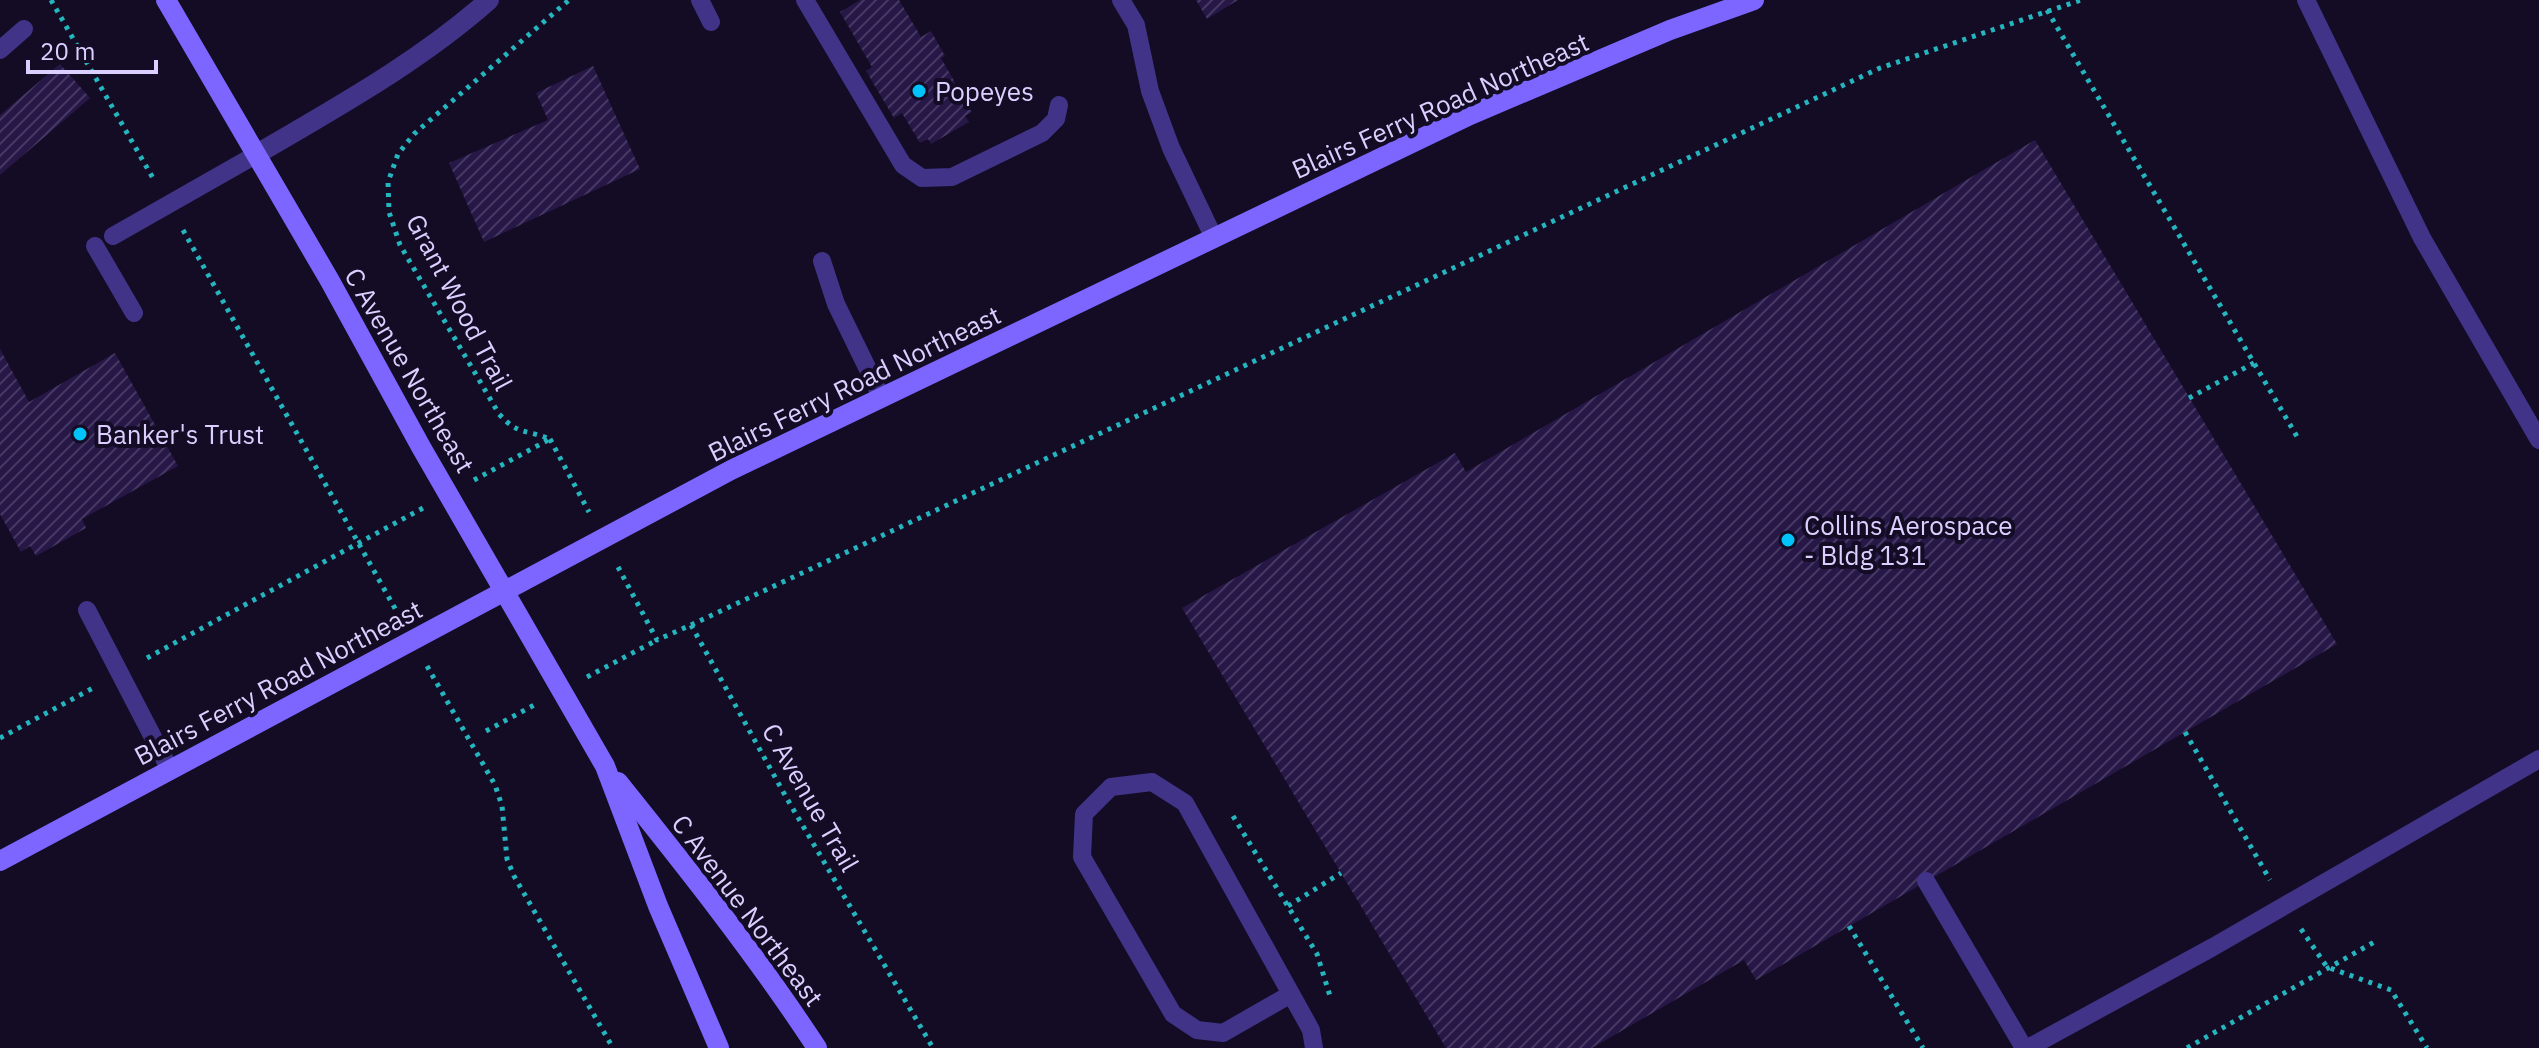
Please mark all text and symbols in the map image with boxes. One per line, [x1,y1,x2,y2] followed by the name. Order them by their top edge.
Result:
[28,24,156,74] scale bar
[1286,24,1594,186] street label: Blairs Ferry Road Northeast
[40,35,95,67] text: 20 m
[935,74,1034,108] place label: Popeyes
[910,82,928,100] marker: Popeyes
[399,208,521,396] street label: Grant Wood Trail
[337,261,483,479] street label: C Avenue Northeast
[702,297,1006,469] street label: Blairs Ferry Road Northeast
[96,417,264,451] place label: Banker's Trust
[71,425,89,443] marker: Banker's Trust
[1804,508,2013,572] place label: Collins Aerospace - Bldg 131
[1779,531,1797,549] marker: Collins Aerospace - Bldg 131
[128,592,428,772] street label: Blairs Ferry Road Northeast
[755,717,867,877] street label: C Avenue Trail
[665,807,831,1013] street label: C Avenue Northeast

